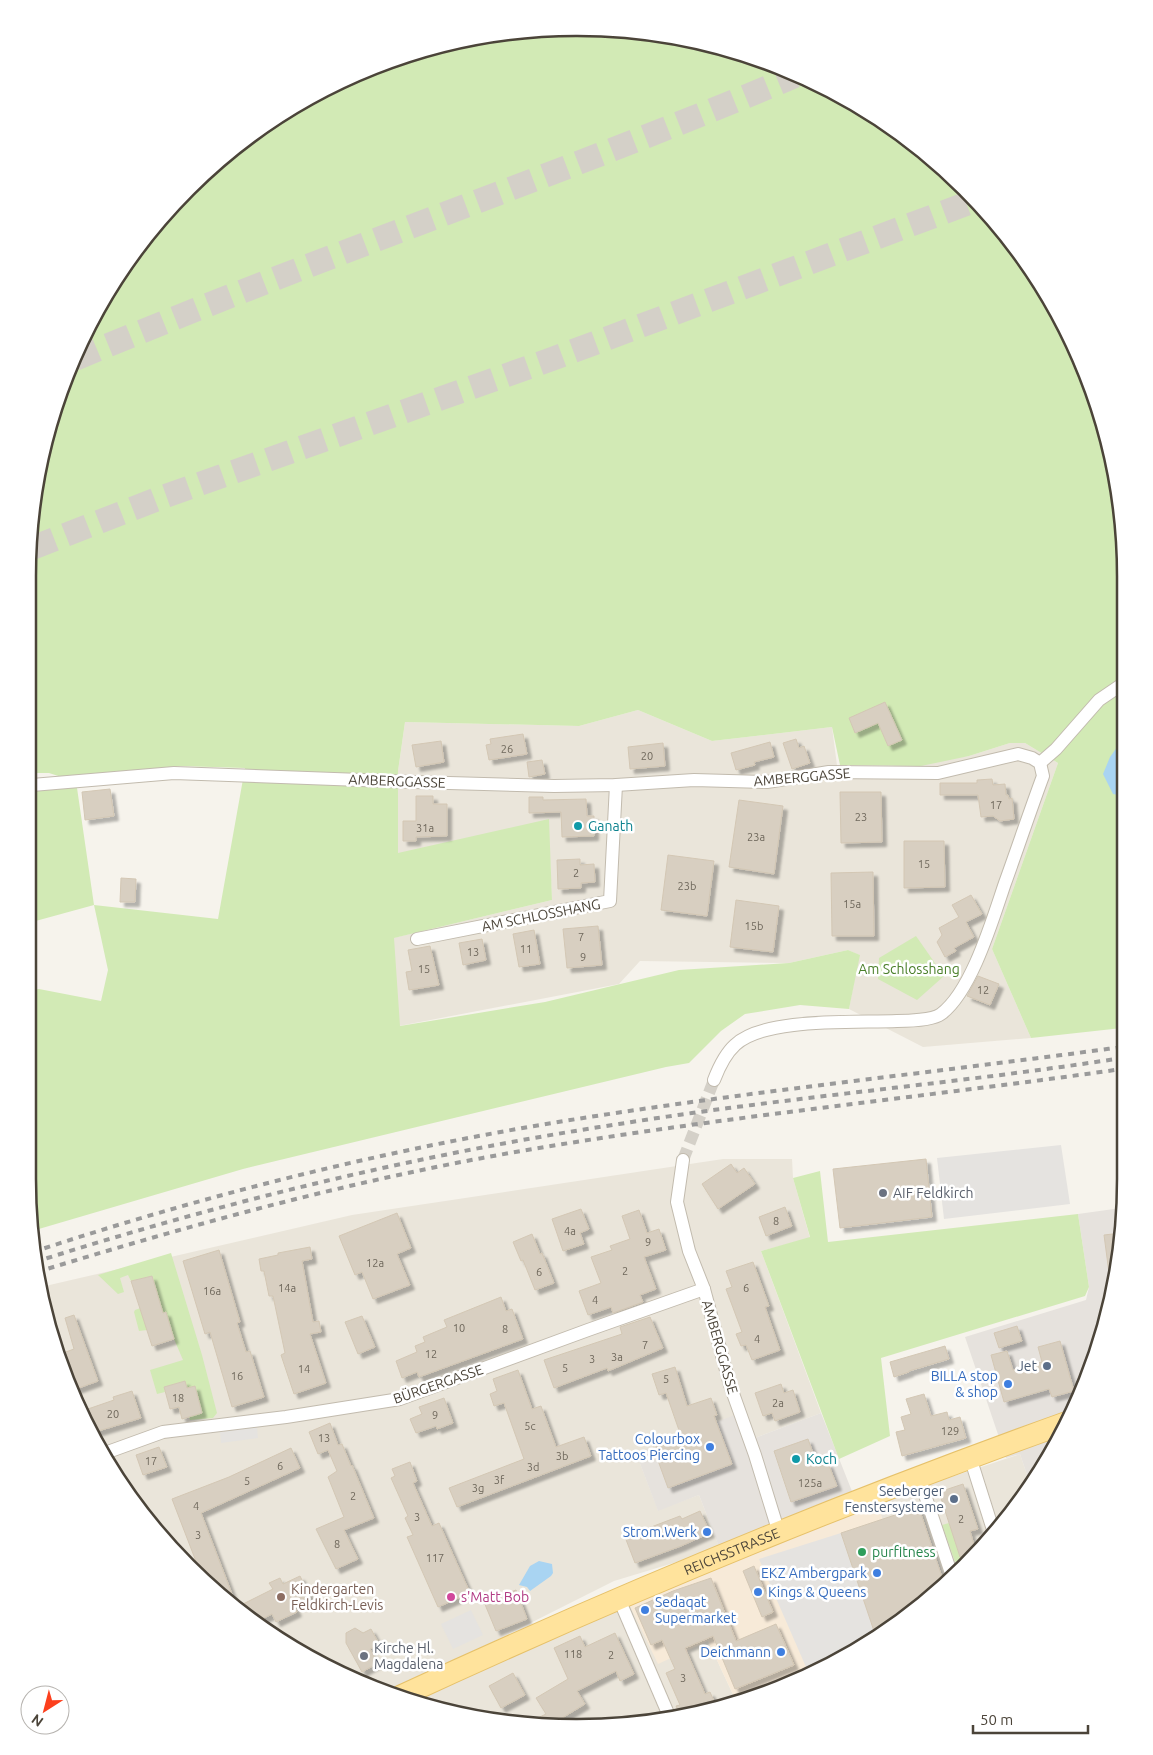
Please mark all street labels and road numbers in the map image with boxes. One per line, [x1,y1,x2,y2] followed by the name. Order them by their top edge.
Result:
[753,765,851,789] street label: AMBERGGASSE
[348,771,446,791] street label: AMBERGGASSE
[480,896,602,934] street label: AM SCHLOSSHANG
[699,1298,741,1396] street label: AMBERGGASSE
[391,1360,485,1407] street label: BÜRGERGASSE
[682,1525,782,1578] street label: REICHSSTRASSE

